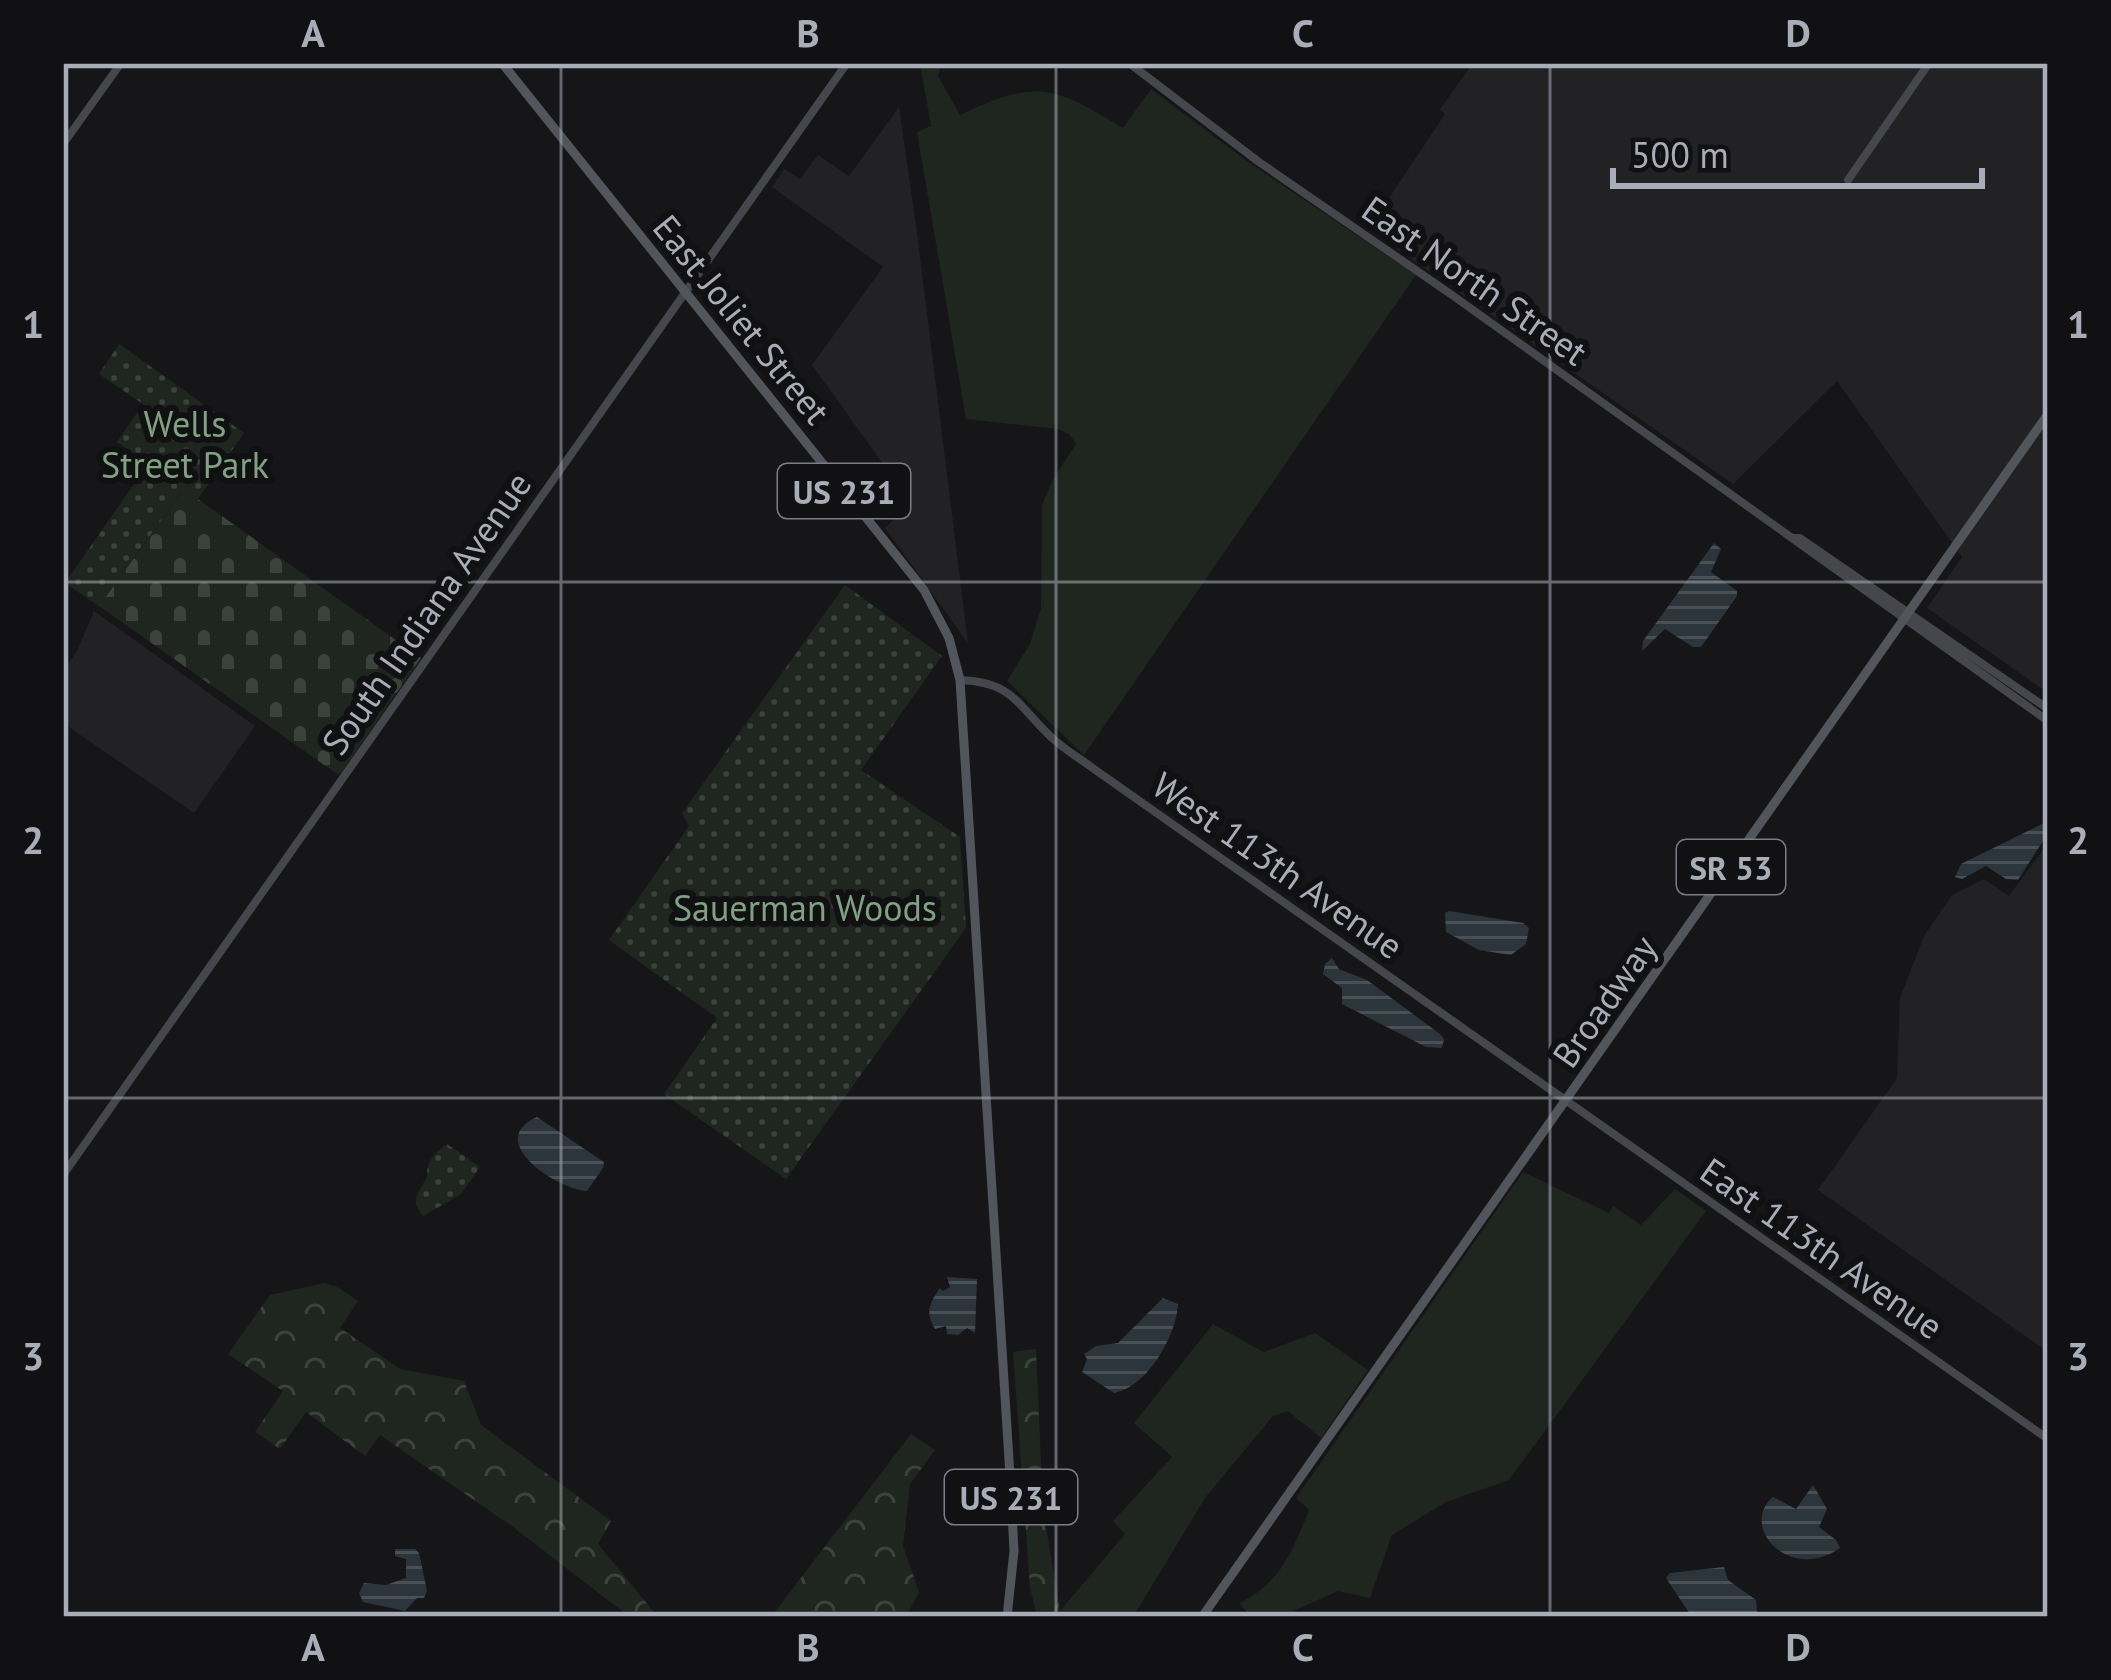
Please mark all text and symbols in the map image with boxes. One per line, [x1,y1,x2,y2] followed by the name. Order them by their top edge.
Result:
[301,7,325,58] text: A
[796,7,820,58] text: B
[1292,7,1314,58] text: C
[1785,7,1811,58] text: D
[1613,114,1982,188] scale bar
[1631,131,1729,178] text: 500 m
[1353,185,1597,375] street label: East North Street
[643,205,841,433] street label: East Joliet Street
[22,298,44,349] text: 1
[2067,298,2089,349] text: 1
[101,400,269,488] park label: Wells Street Park
[311,462,541,764] street label: South Indiana Avenue
[778,464,910,518] road number: US 231
[1144,761,1412,969] street label: West 113th Avenue
[22,814,44,865] text: 2
[2067,814,2089,865] text: 2
[1677,840,1785,894] road number: SR 53
[673,884,937,931] park label: Sauerman Woods
[1541,926,1667,1076] street label: Broadway
[1691,1147,1953,1349] street label: East 113th Avenue
[22,1330,44,1381] text: 3
[2067,1330,2089,1381] text: 3
[945,1470,1077,1524] road number: US 231
[301,1621,325,1672] text: A
[796,1621,820,1672] text: B
[1292,1621,1314,1672] text: C
[1785,1621,1811,1672] text: D

